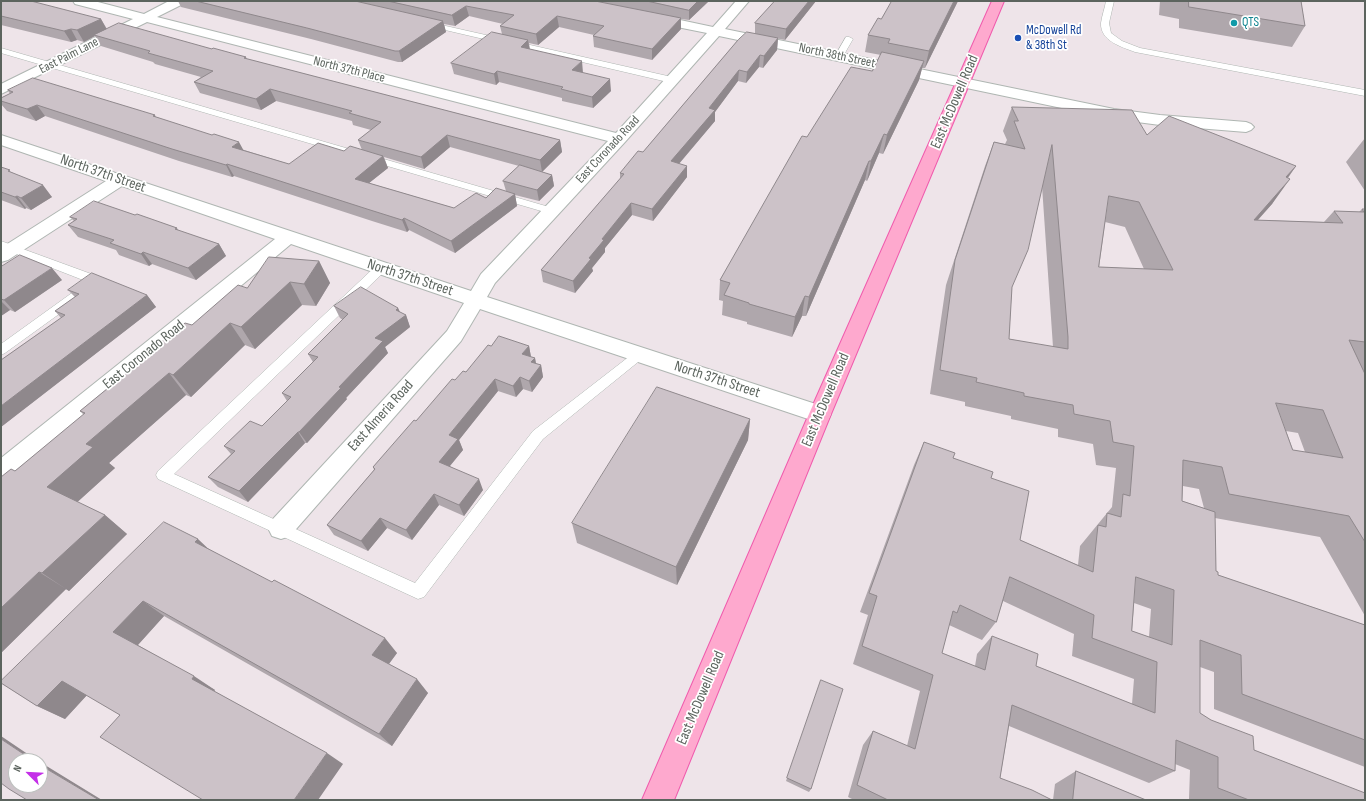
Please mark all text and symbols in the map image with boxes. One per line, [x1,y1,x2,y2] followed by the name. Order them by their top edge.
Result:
[1242,15,1259,31] place label: QTS
[1229,18,1239,28] marker: QTS
[1026,23,1081,54] place label: McDowell Rd & 38th St
[1013,33,1023,43] marker: McDowell Rd & 38th St
[37,34,101,78] street label: East Palm Lane
[797,40,877,72] street label: North 38th Street
[927,53,983,151] street label: East McDowell Road
[312,54,386,86] street label: North 37th Place
[573,113,643,187] street label: East Coronado Road
[58,151,148,197] street label: North 37th Street
[365,256,455,300] street label: North 37th Street
[100,317,188,393] street label: East Coronado Road
[798,351,854,449] street label: East McDowell Road
[672,358,762,402] street label: North 37th Street
[344,377,418,455] street label: East Almeria Road
[673,649,729,747] street label: East McDowell Road
[8,753,48,793] north arrow
[10,763,25,774] text: N

